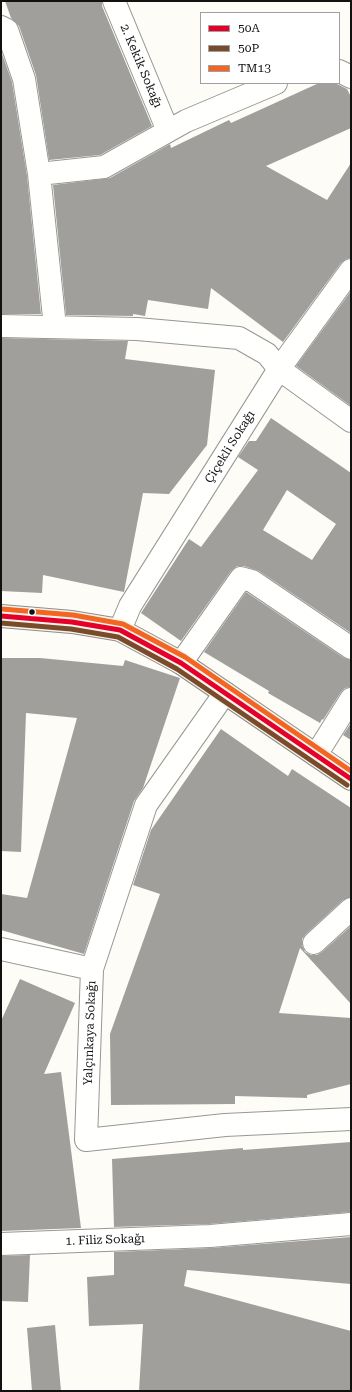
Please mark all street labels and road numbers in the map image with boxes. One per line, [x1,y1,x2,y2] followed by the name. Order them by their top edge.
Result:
[117,22,165,110] street label: 2. Kekik Sokağı
[202,408,258,486] street label: Çiçekli Sokağı
[81,980,99,1086] street label: Yalçınkaya Sokağı
[65,1231,145,1249] street label: 1. Filiz Sokağı

